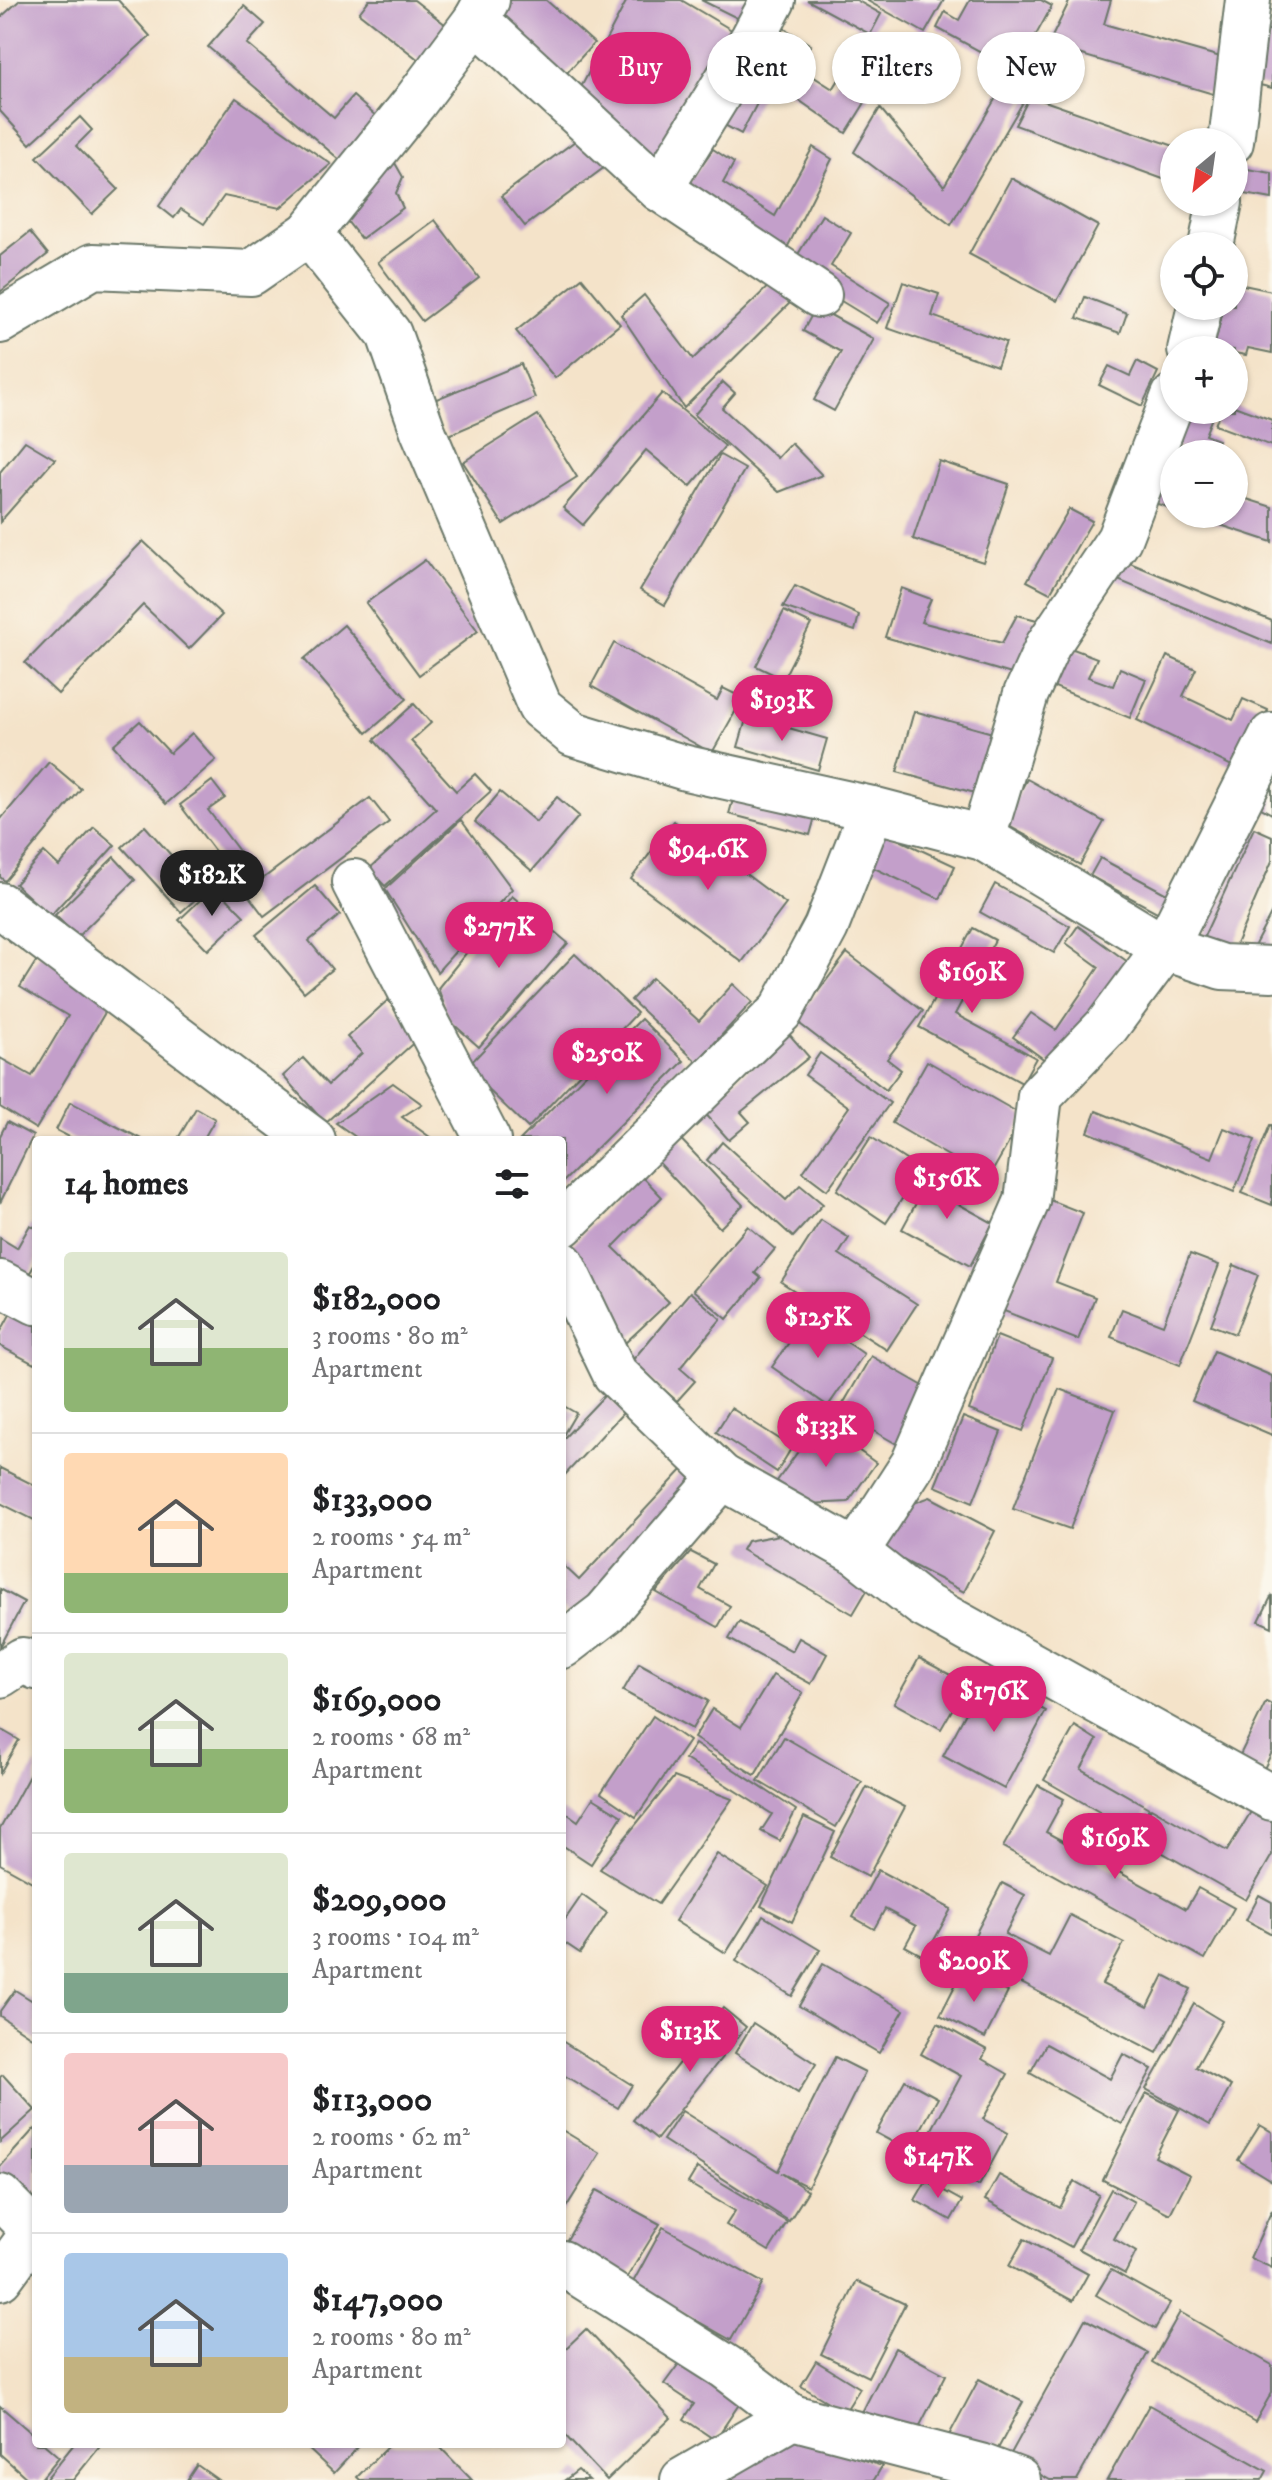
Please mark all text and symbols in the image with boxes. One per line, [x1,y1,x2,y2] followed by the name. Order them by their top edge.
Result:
[590,32,691,104] chip: Buy
[707,32,816,104] chip: Rent
[832,32,961,104] chip: Filters
[977,32,1085,104] chip: New
[1160,128,1248,216] north arrow
[1160,128,1248,528] map controls
[1160,232,1248,320] button: locate
[1160,336,1248,424] button: +
[1160,440,1248,528] button: −
[726,675,838,743] pin: $193K
[750,684,814,717] text: $193K
[643,824,773,892] pin: $94.6K
[668,833,748,866] text: $94.6K
[156,850,268,918] pin: $182K
[178,859,246,892] text: $182K
[443,902,555,970] pin: $277K
[463,911,535,944] text: $277K
[916,947,1028,1015] pin: $169K
[938,956,1006,989] text: $169K
[551,1028,663,1096] pin: $250K
[571,1037,643,1070] text: $250K
[891,1153,1003,1221] pin: $156K
[490,1162,534,1206] icon: filters
[913,1162,981,1195] text: $156K
[64,1163,188,1205] text: 14 homes
[312,1278,441,1320] text: $182,000
[128,1284,224,1380] icon: home
[762,1292,874,1360] pin: $125K
[784,1301,852,1334] text: $125K
[312,1320,468,1353] text: 3 rooms · 80 m²
[312,1353,423,1386] text: Apartment
[770,1401,882,1469] pin: $133K
[795,1410,857,1443] text: $133K
[312,1479,432,1521] text: $133,000
[128,1485,224,1581] icon: home
[312,1521,470,1554] text: 2 rooms · 54 m²
[312,1554,423,1587] text: Apartment
[938,1666,1050,1734] pin: $176K
[959,1675,1029,1708] text: $176K
[312,1679,442,1721] text: $169,000
[128,1685,224,1781] icon: home
[312,1721,470,1754] text: 2 rooms · 68 m²
[312,1754,423,1787] text: Apartment
[1059,1813,1171,1881] pin: $169K
[1081,1822,1149,1855] text: $169K
[312,1879,447,1921] text: $209,000
[128,1885,224,1981] icon: home
[312,1921,479,1954] text: 3 rooms · 104 m²
[918,1936,1030,2004] pin: $209K
[938,1945,1010,1978] text: $209K
[312,1954,423,1987] text: Apartment
[634,2006,746,2074] pin: $113K
[659,2015,721,2048] text: $113K
[312,2079,432,2121] text: $113,000
[128,2085,224,2181] icon: home
[312,2121,470,2154] text: 2 rooms · 62 m²
[882,2132,994,2200] pin: $147K
[903,2141,973,2174] text: $147K
[312,2154,423,2187] text: Apartment
[312,2279,443,2321] text: $147,000
[128,2285,224,2381] icon: home
[312,2321,471,2354] text: 2 rooms · 80 m²
[312,2354,423,2387] text: Apartment

